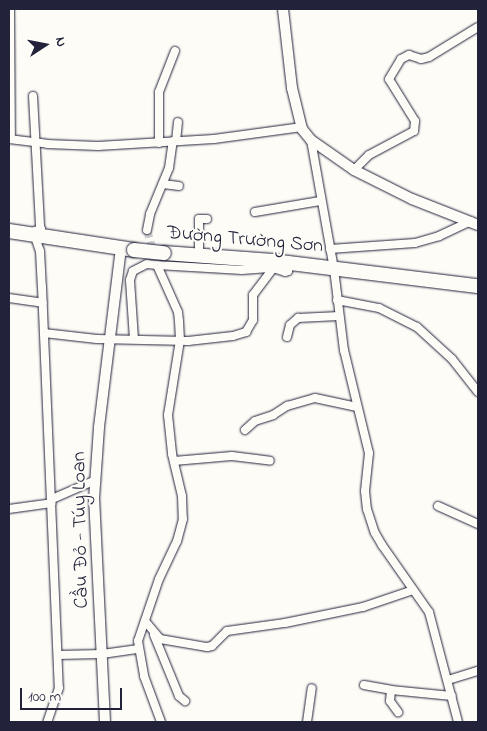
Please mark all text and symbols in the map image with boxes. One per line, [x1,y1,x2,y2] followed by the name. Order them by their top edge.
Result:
[20,20,70,70] north arrow
[49,35,71,49] text: N
[166,221,324,259] street label: Đường Trường Sơn
[68,451,94,609] street label: Cầu Đỏ - Túy Loan
[22,678,125,710] scale bar
[28,686,61,708] text: 100 m

